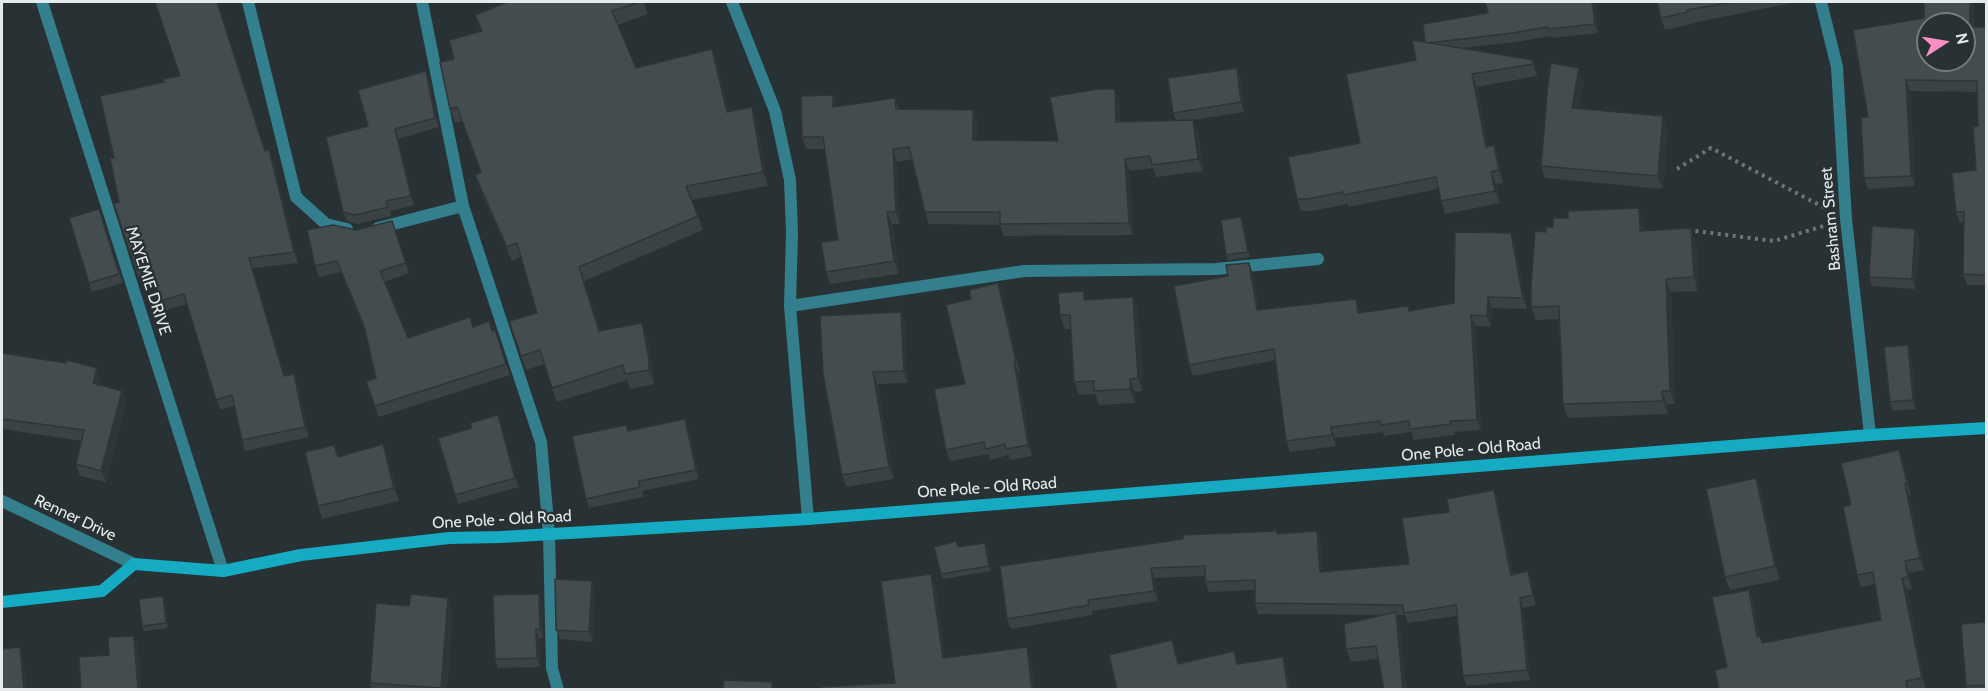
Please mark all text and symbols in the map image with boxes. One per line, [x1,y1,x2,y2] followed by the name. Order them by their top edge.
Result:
[1916,12,1976,72] north arrow
[1952,31,1973,46] text: N
[1817,166,1845,272] street label: Bashram Street
[121,224,175,338] street label: MAYEMIE DRIVE
[1401,434,1541,466] street label: One Pole - Old Road
[917,474,1057,502] street label: One Pole - Old Road
[31,491,119,545] street label: Renner Drive
[432,507,572,533] street label: One Pole - Old Road

